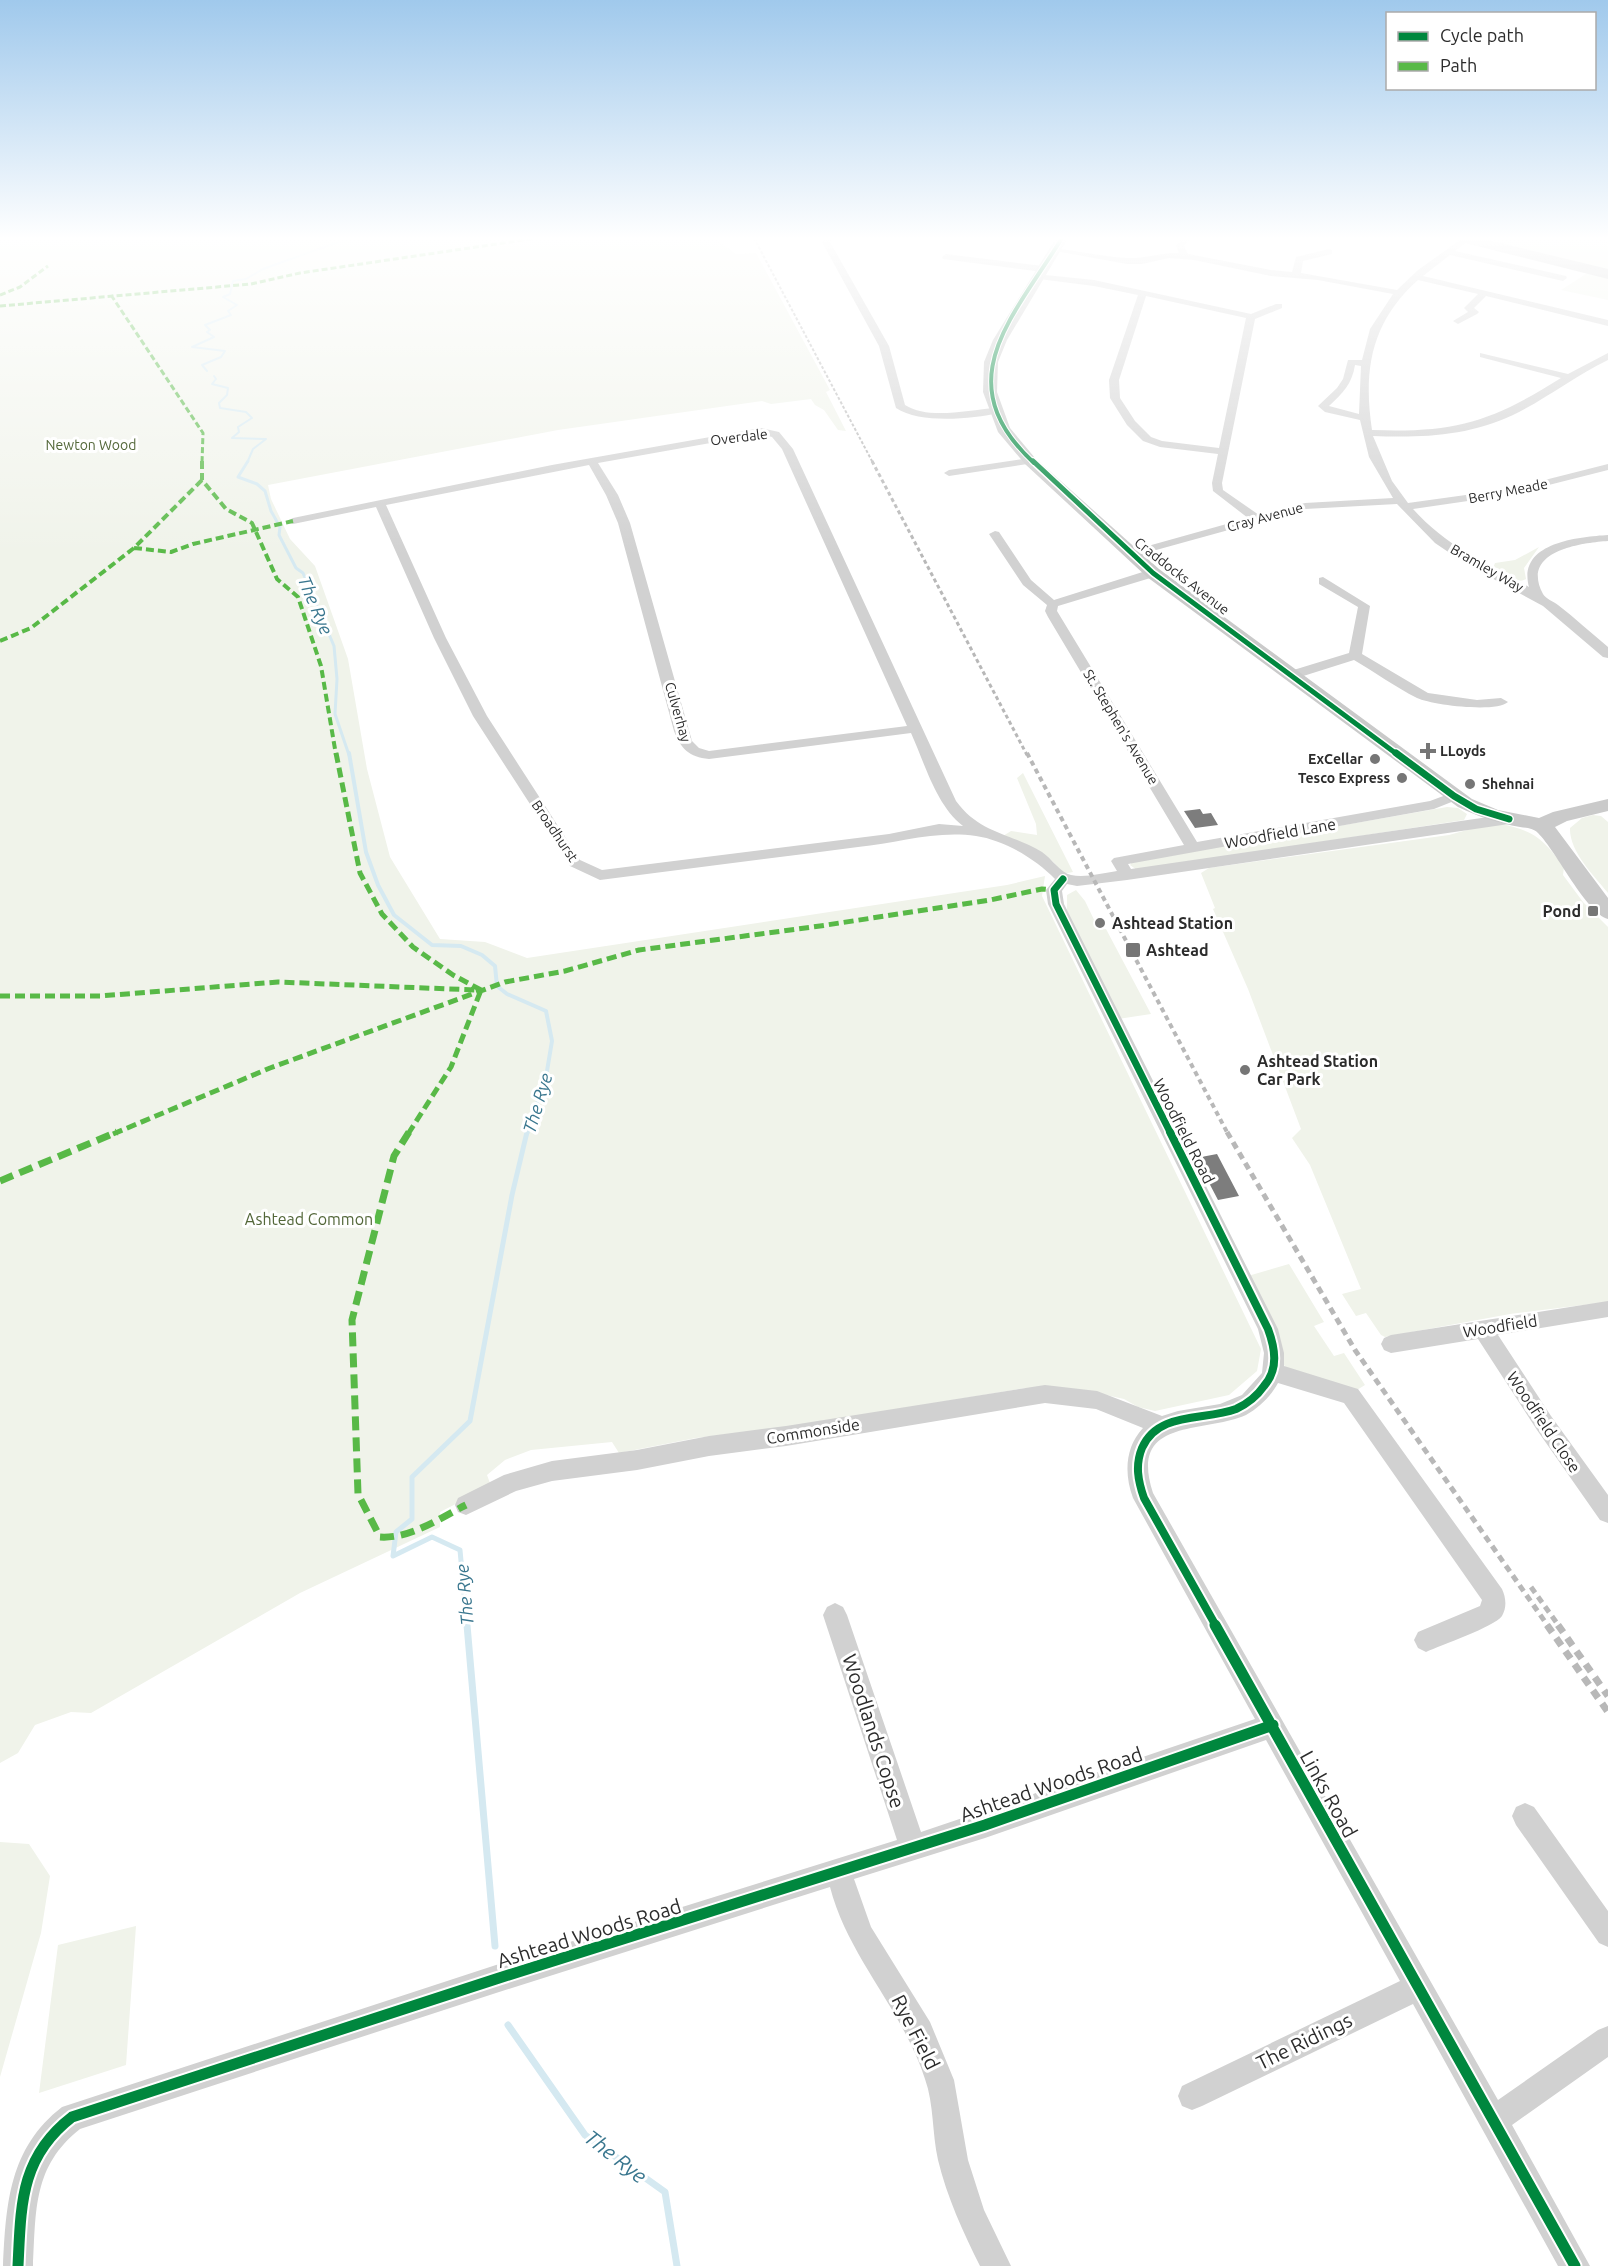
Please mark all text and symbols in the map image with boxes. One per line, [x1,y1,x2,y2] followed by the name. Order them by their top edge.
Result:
[1386,12,1596,90] legend
[1440,25,1524,45] text: Cycle path
[1440,55,1477,75] text: Path
[709,426,769,448] street label: Overdale
[46,437,136,453] park label: Newton Wood
[1467,475,1549,507] street label: Berry Meade
[1225,499,1305,535] street label: Cray Avenue
[1131,534,1233,618] street label: Craddocks Avenue
[1448,541,1526,595] street label: Bramley Way
[295,573,337,637] water label: The Rye
[1080,666,1162,788] street label: St. Stephen's Avenue
[662,680,694,744] street label: Culverhay
[1440,743,1486,759] place label: LLoyds
[1421,744,1435,758] marker: LLoyds
[1308,751,1363,767] place label: ExCellar
[1368,752,1382,766] marker: ExCellar
[1298,770,1390,786] place label: Tesco Express
[1395,771,1409,785] marker: Tesco Express
[1482,776,1534,792] place label: Shehnai
[1463,777,1477,791] marker: Shehnai
[529,797,582,865] street label: Broadhurst
[1223,814,1337,852] street label: Woodfield Lane
[1543,902,1581,920] place label: Pond
[1586,904,1600,918] marker: Pond
[1112,914,1233,932] place label: Ashtead Station
[1093,916,1107,930] marker: Ashtead Station
[1124,941,1142,959] marker: Ashtead
[1146,941,1208,959] place label: Ashtead
[1257,1052,1378,1088] place label: Ashtead Station Car Park
[1238,1063,1252,1077] marker: Ashtead Station Car Park
[518,1071,556,1135] water label: The Rye
[1150,1075,1218,1187] street label: Woodfield Road
[245,1210,373,1228] park label: Ashtead Common
[1462,1311,1538,1341] street label: Woodfield
[1504,1368,1584,1476] street label: Woodfield Close
[765,1415,861,1447] street label: Commonside
[451,1563,477,1627] water label: The Rye
[838,1651,910,1811] street label: Woodlands Copse
[957,1742,1145,1826] street label: Ashtead Woods Road
[1296,1746,1362,1842] street label: Links Road
[494,1894,684,1972] street label: Ashtead Woods Road
[887,1991,945,2073] street label: Rye Field
[1252,2008,1356,2074] street label: The Ridings
[580,2124,652,2188] water label: The Rye

